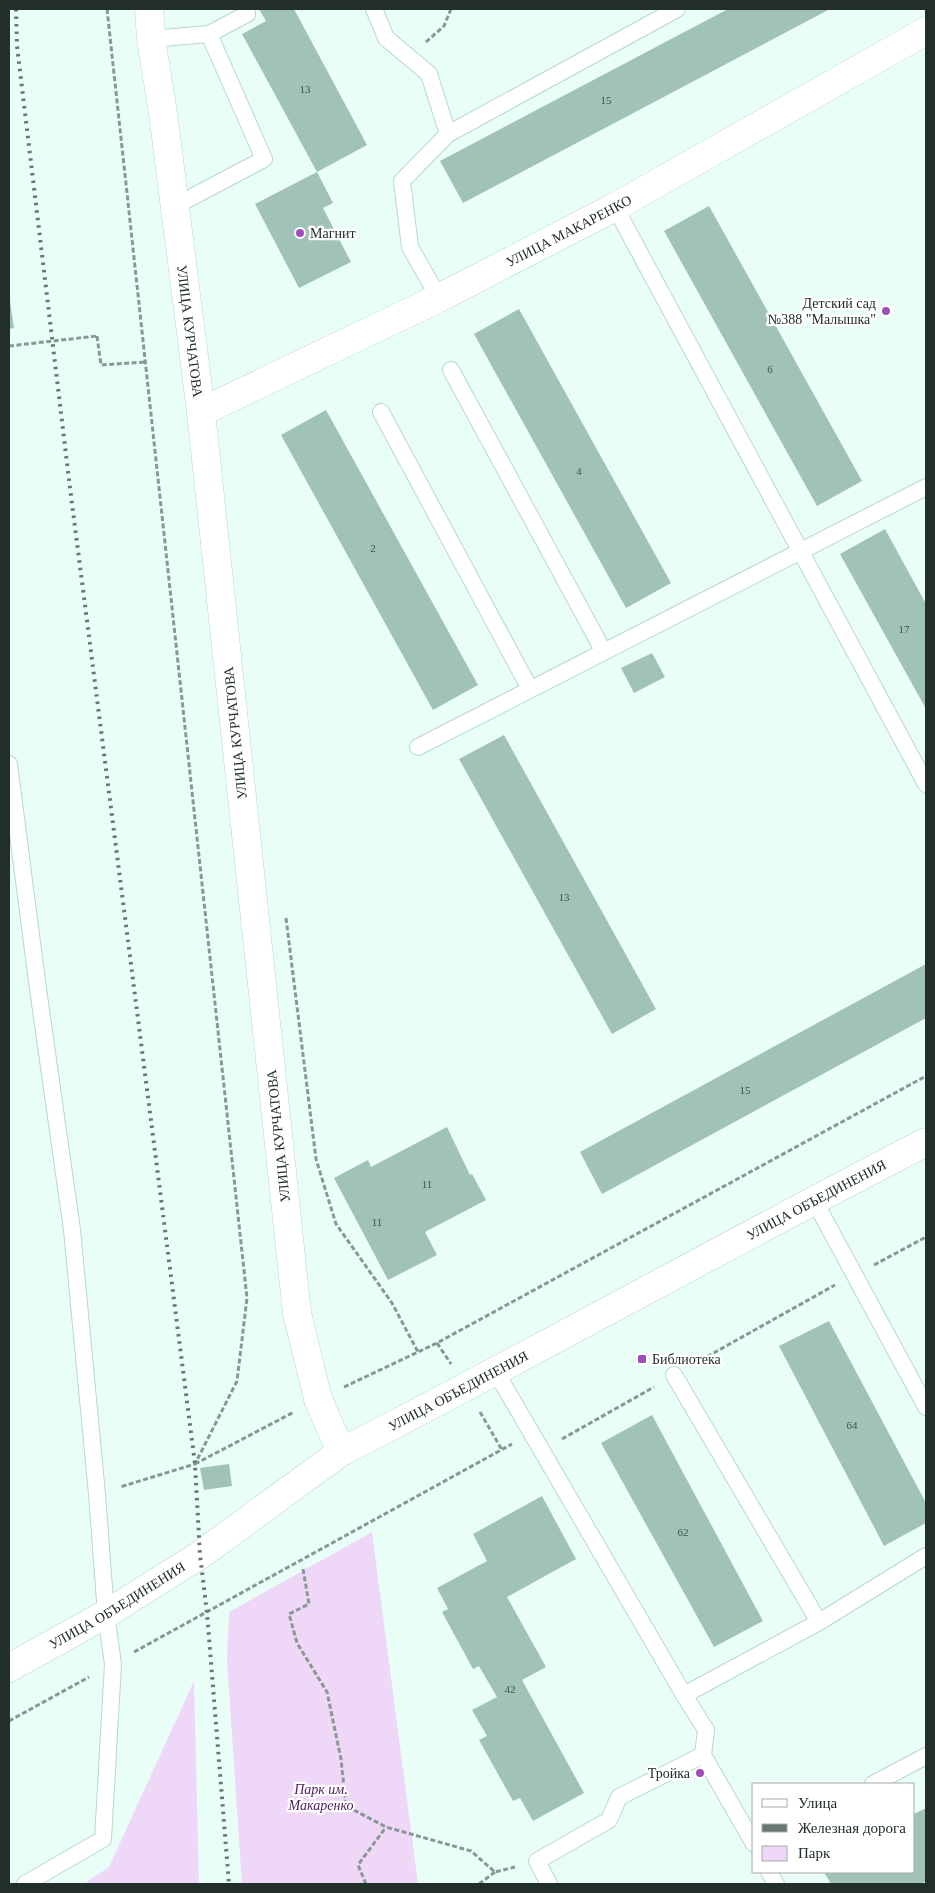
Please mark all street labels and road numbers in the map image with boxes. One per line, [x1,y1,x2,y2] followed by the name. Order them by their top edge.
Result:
[504,192,634,270] street label: УЛИЦА МАКАРЕНКО
[174,264,205,399] street label: УЛИЦА КУРЧАТОВА
[221,665,250,800] street label: УЛИЦА КУРЧАТОВА
[264,1068,293,1203] street label: УЛИЦА КУРЧАТОВА
[744,1157,889,1243] street label: УЛИЦА ОБЪЕДИНЕНИЯ
[386,1348,531,1434] street label: УЛИЦА ОБЪЕДИНЕНИЯ
[47,1559,188,1652] street label: УЛИЦА ОБЪЕДИНЕНИЯ

